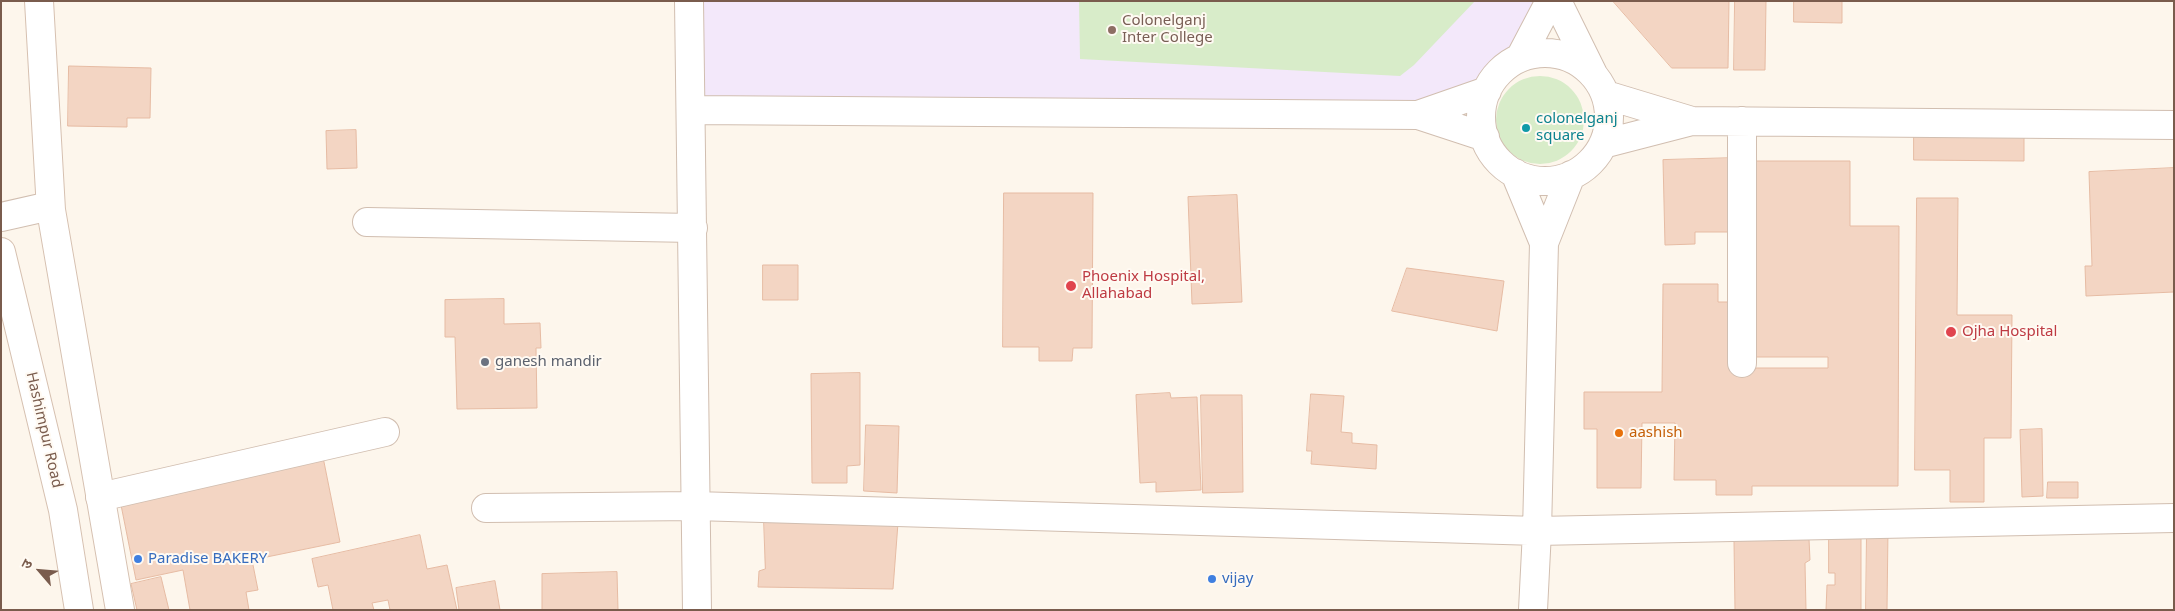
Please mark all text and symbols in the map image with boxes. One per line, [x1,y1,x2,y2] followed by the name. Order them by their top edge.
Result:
[1122,12,1213,47] place label: Colonelganj Inter College
[1106,24,1118,36] marker: Colonelganj Inter College
[1536,110,1618,145] place label: colonelganj square
[1520,122,1532,134] marker: colonelganj square
[1082,268,1205,303] place label: Phoenix Hospital, Allahabad
[1064,279,1078,293] marker: Phoenix Hospital, Allahabad
[1962,323,2057,341] place label: Ojha Hospital
[1944,325,1958,339] marker: Ojha Hospital
[495,353,602,371] place label: ganesh mandir
[479,356,491,368] marker: ganesh mandir
[22,370,66,490] street label: Hashimpur Road
[1629,424,1683,442] place label: aashish
[1613,427,1625,439] marker: aashish
[15,546,65,596] north arrow
[148,550,267,568] place label: Paradise BAKERY
[132,553,144,565] marker: Paradise BAKERY
[16,556,37,572] text: उ
[1222,570,1253,588] place label: vijay
[1206,573,1218,585] marker: vijay

